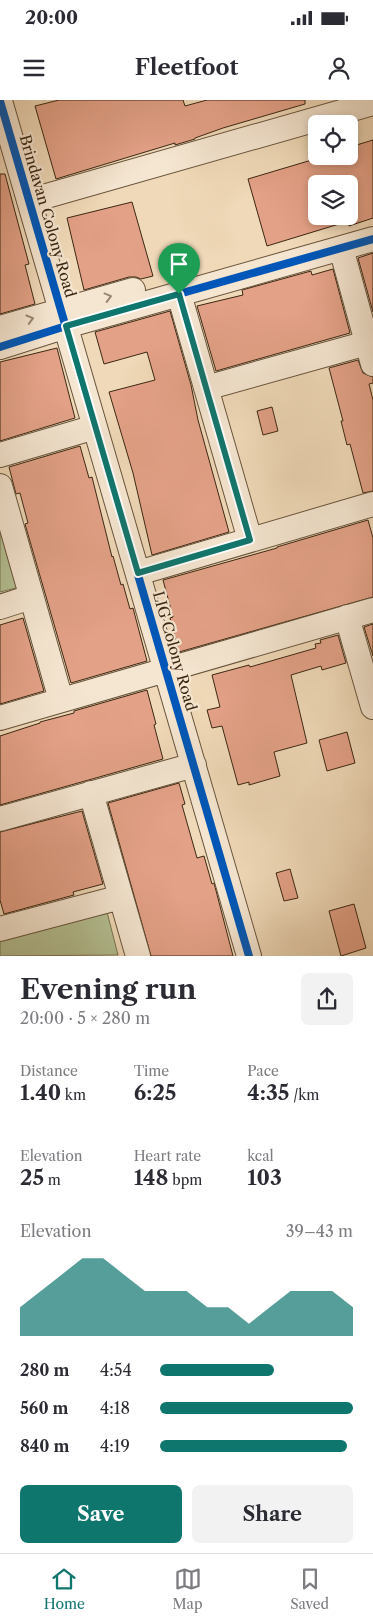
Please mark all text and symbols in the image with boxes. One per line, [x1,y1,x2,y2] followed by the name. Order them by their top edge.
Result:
[25,6,78,29] text: 20:00
[20,54,48,82] icon: menu
[135,54,238,81] text: Fleetfoot
[325,54,353,82] icon: person
[308,115,358,225] map controls
[308,115,358,165] button: locate
[16,132,80,300] street label: Brindavan Colony Road
[308,175,358,225] button: layers
[158,243,200,294] pin
[165,250,193,278] icon: arrive
[103,293,111,303] one-way arrow
[26,315,34,325] one-way arrow
[149,589,201,713] street label: LIG Colony Road
[20,972,196,1006] text: Evening run
[301,973,353,1025] button: share
[20,1008,150,1028] text: 20:00 · 5 × 280 m
[20,1062,78,1080] text: Distance
[134,1062,169,1080] text: Time
[247,1062,279,1080] text: Pace
[20,1080,61,1105] text: 1.40
[134,1080,176,1105] text: 6:25
[247,1080,289,1105] text: 4:35
[61,1086,86,1104] text: km
[289,1086,319,1104] text: /km
[20,1147,83,1165] text: Elevation
[134,1147,201,1165] text: Heart rate
[247,1147,274,1165] text: kcal
[20,1165,44,1190] text: 25
[134,1165,168,1190] text: 148
[247,1165,282,1190] text: 103
[44,1171,61,1189] text: m
[168,1171,202,1189] text: bpm
[20,1221,91,1241] text: Elevation
[286,1221,353,1241] text: 39–43 m
[20,1360,69,1380] text: 280 m
[100,1360,132,1380] text: 4:54
[20,1398,69,1418] text: 560 m
[100,1398,130,1418] text: 4:18
[20,1436,69,1456] text: 840 m
[100,1436,130,1456] text: 4:19
[20,1485,182,1543] button: Save
[192,1485,353,1543] button: Share
[44,1565,85,1613] tab: Home
[173,1565,203,1613] tab: Map
[290,1565,329,1613] tab: Saved

